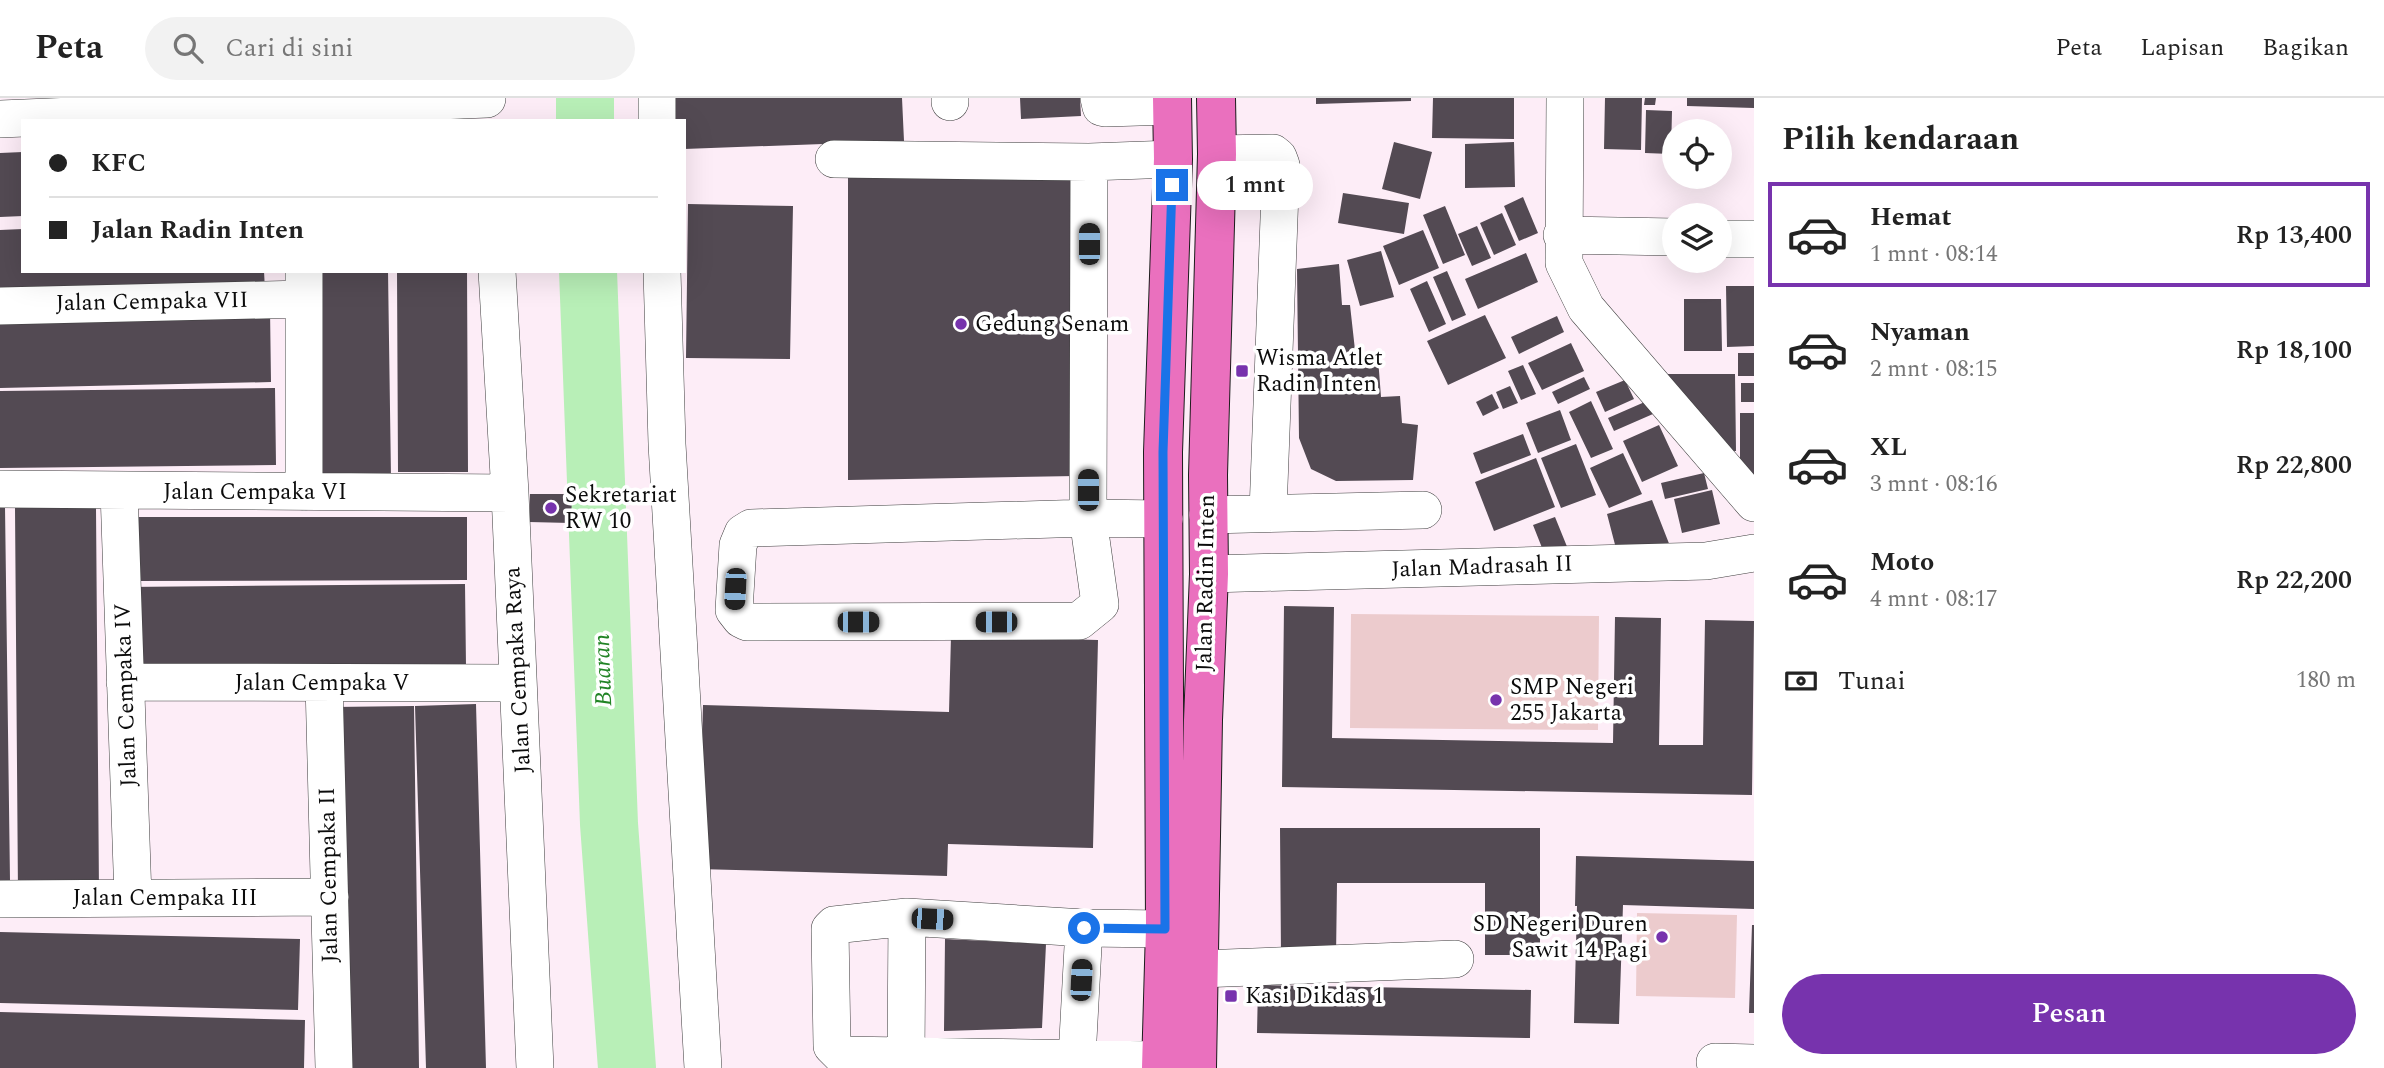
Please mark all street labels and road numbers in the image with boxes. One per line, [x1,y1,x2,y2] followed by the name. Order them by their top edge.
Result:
[55,283,249,321] street label: Jalan Cempaka VII
[163,475,347,510] street label: Jalan Cempaka VI
[1187,494,1225,672] street label: Jalan Radin Inten
[1391,546,1573,588] street label: Jalan Madrasah II
[495,566,541,774] street label: Jalan Cempaka Raya
[105,602,147,788] street label: Jalan Cempaka IV
[235,666,409,701] street label: Jalan Cempaka V
[310,787,348,963] street label: Jalan Cempaka II
[73,881,257,916] street label: Jalan Cempaka III

